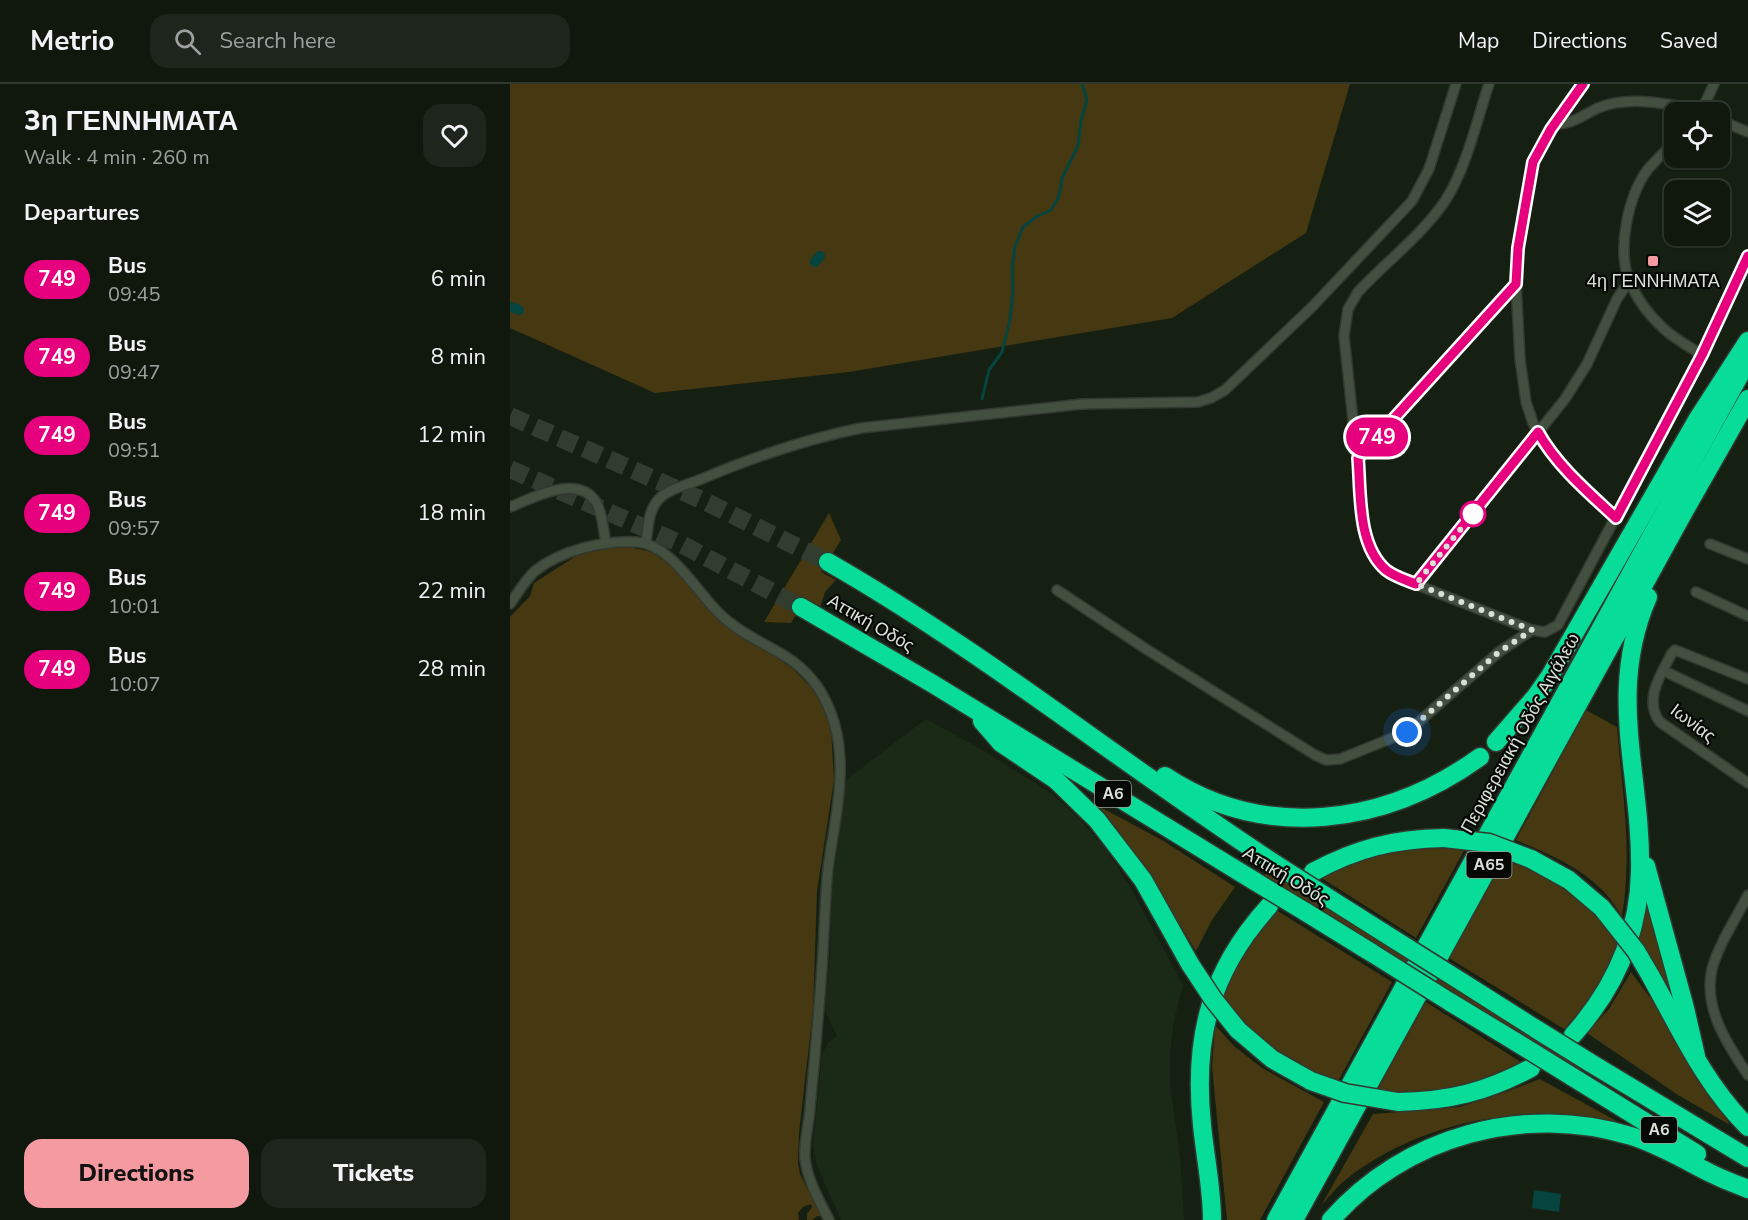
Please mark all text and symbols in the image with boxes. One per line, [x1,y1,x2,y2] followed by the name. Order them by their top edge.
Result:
[150,14,570,68] search box
[30,22,114,60] text: Metrio
[171,25,204,58] icon: search
[219,26,336,56] text: Search here
[1458,27,1499,55] text: Map
[1532,27,1627,55] text: Directions
[1660,27,1718,55] text: Saved
[24,102,238,140] text: 3η ΓΕΝΝΗΜΑΤΑ
[1664,102,1730,246] map controls
[1664,102,1730,168] button: locate
[423,104,486,167] button: heart
[24,144,210,171] text: Walk · 4 min · 260 m
[1664,180,1730,246] button: layers
[24,198,139,228] text: Departures
[108,251,147,281] text: Bus
[1646,254,1660,268] marker: 4η ΓΕΝΝΗΜΑΤΑ
[431,264,486,294] text: 6 min
[38,265,76,293] text: 749
[1586,269,1720,293] place label: 4η ΓΕΝΝΗΜΑΤΑ
[108,281,161,308] text: 09:45
[108,329,147,359] text: Bus
[431,342,486,372] text: 8 min
[38,343,76,371] text: 749
[108,359,161,386] text: 09:47
[108,407,147,437] text: Bus
[1342,418,1412,456] line badge: 749
[418,420,486,450] text: 12 min
[38,421,76,449] text: 749
[1358,423,1396,451] text: 749
[108,437,161,464] text: 09:51
[108,485,147,515] text: Bus
[418,498,486,528] text: 18 min
[38,499,76,527] text: 749
[1460,501,1486,527] unlabelled marker
[108,515,161,542] text: 09:57
[108,563,147,593] text: Bus
[418,576,486,606] text: 22 min
[38,577,76,605] text: 749
[823,588,919,658] street label: Αττική Οδός
[108,593,161,620] text: 10:01
[1455,629,1585,837] street label: Περιφερειακή Οδός Αιγάλεω
[108,641,147,671] text: Bus
[418,654,486,684] text: 28 min
[38,655,76,683] text: 749
[108,671,161,698] text: 10:07
[1665,698,1721,748] street label: Ιωνίας
[1392,717,1422,747] your location
[1095,781,1131,807] road number: Α6
[1238,841,1334,911] street label: Αττική Οδός
[1466,852,1512,878] road number: Α65
[1641,1117,1677,1143] road number: Α6
[24,1139,249,1208] button: Directions
[261,1139,486,1208] button: Tickets

